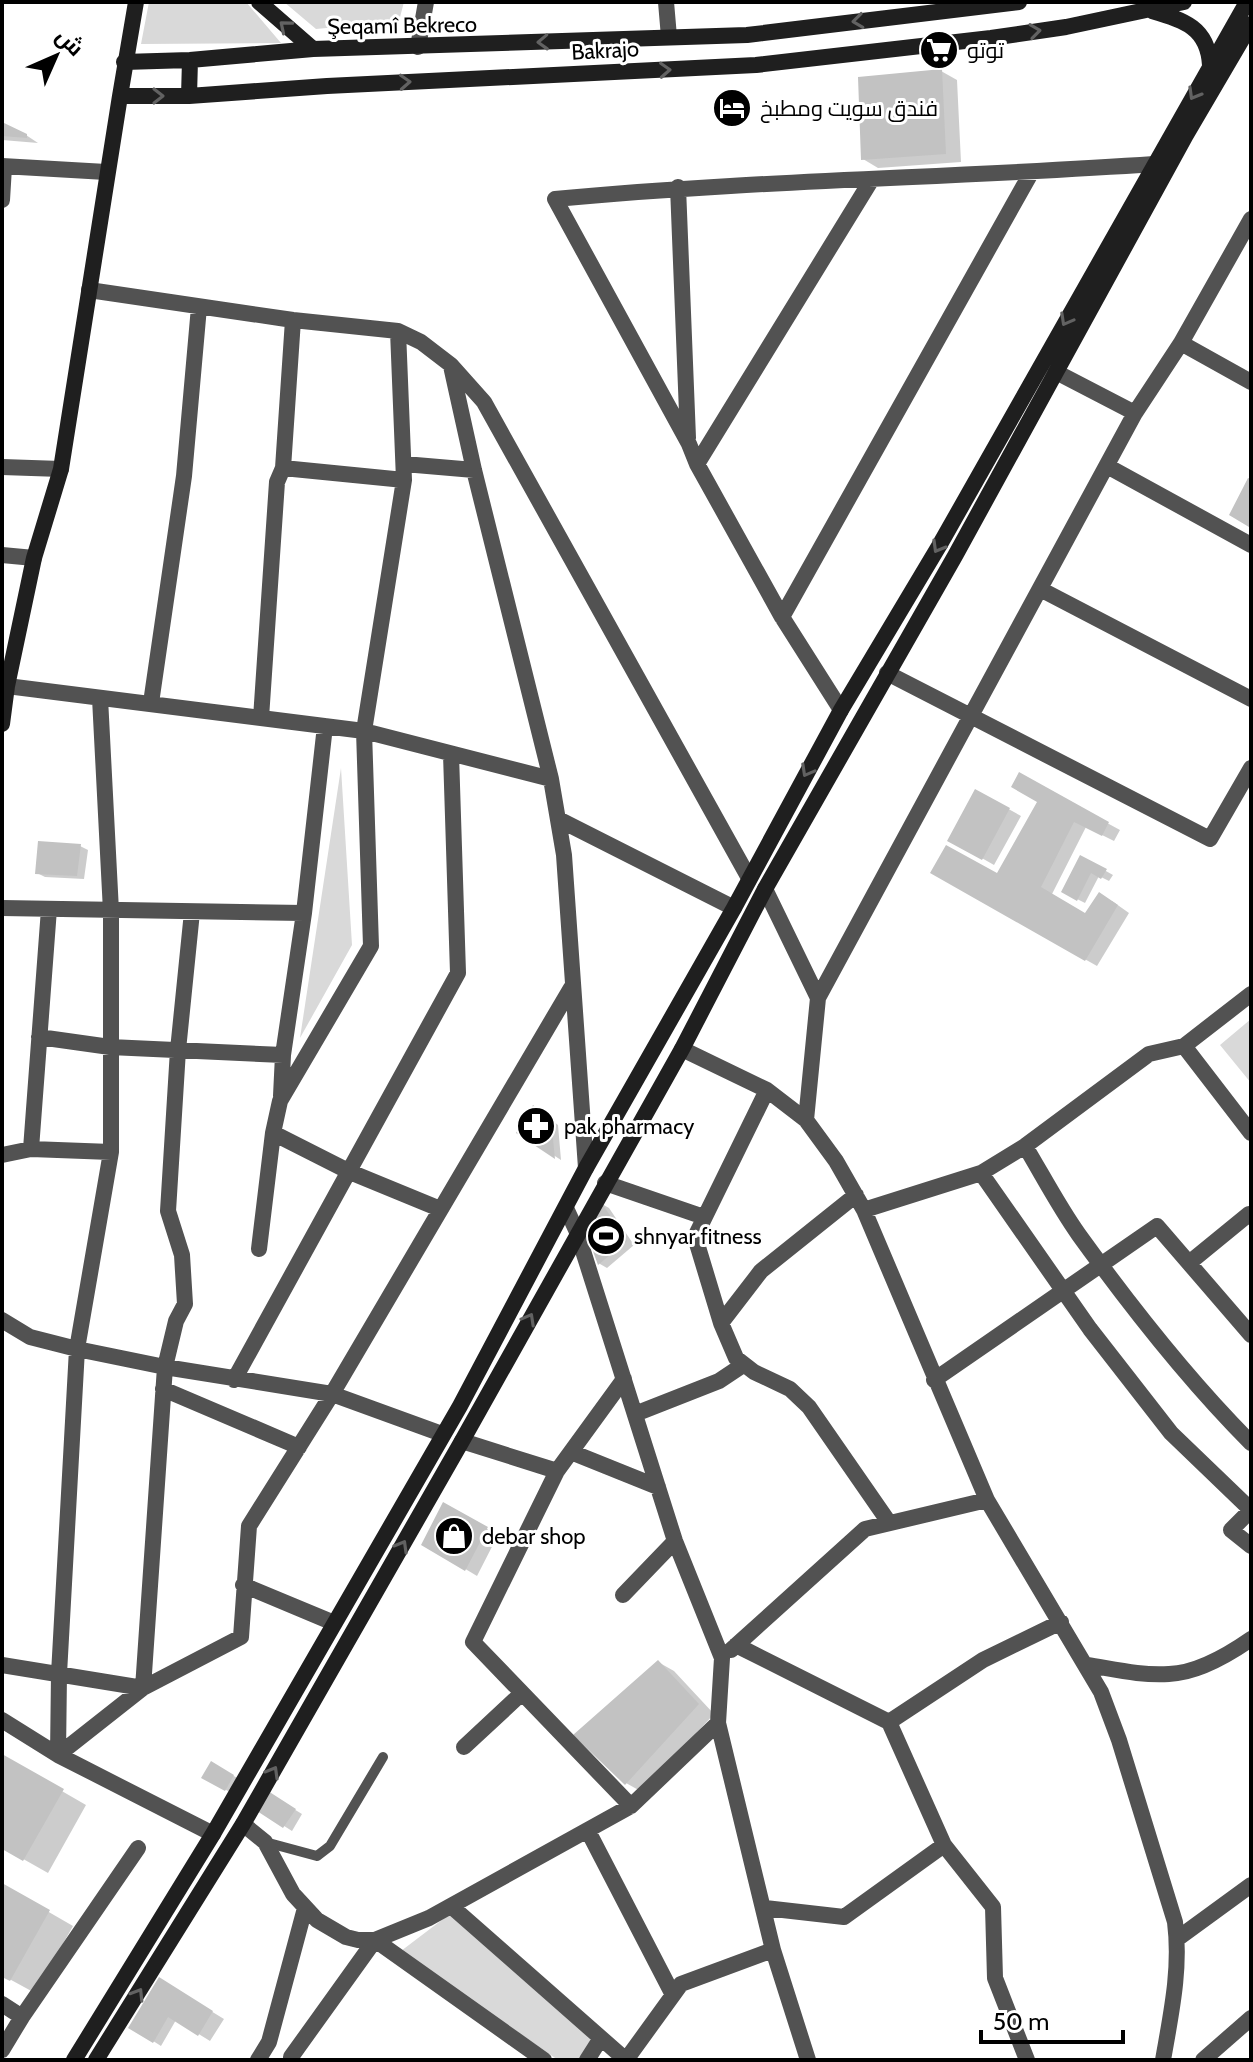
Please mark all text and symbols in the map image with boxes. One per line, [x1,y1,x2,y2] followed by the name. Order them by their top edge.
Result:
[327,11,477,40] street label: Şeqamî Bekreco
[851,13,864,30] one-way arrow
[16,16,96,96] north arrow
[280,21,294,36] one-way arrow
[50,23,89,62] text: ش
[1028,24,1042,41] one-way arrow
[918,29,960,71] supermarket icon: توتو
[536,34,549,51] one-way arrow
[571,35,640,66] street label: Bakrajo
[967,37,1004,64] place label: توتو
[659,61,672,78] one-way arrow
[399,74,412,91] one-way arrow
[1188,85,1204,100] one-way arrow
[152,87,165,105] one-way arrow
[711,87,753,129] hotel icon: فندق سويت ومطبخ
[760,95,938,123] place label: فندق سويت ومطبخ
[1060,312,1076,326] one-way arrow
[933,538,948,553] one-way arrow
[801,763,817,777] one-way arrow
[515,1105,557,1147] pharmacy icon: pak pharmacy
[564,1113,694,1140] place label: pak pharmacy
[585,1215,627,1257] sports icon: shnyar fitness
[634,1223,762,1250] place label: shnyar fitness
[519,1314,535,1328] one-way arrow
[433,1515,475,1557] shop icon: debar shop
[482,1523,586,1550] place label: debar shop
[392,1540,408,1555] one-way arrow
[263,1766,279,1781] one-way arrow
[128,1988,143,2003] one-way arrow
[981,1994,1123,2044] scale bar
[993,2007,1049,2036] text: 50 m

